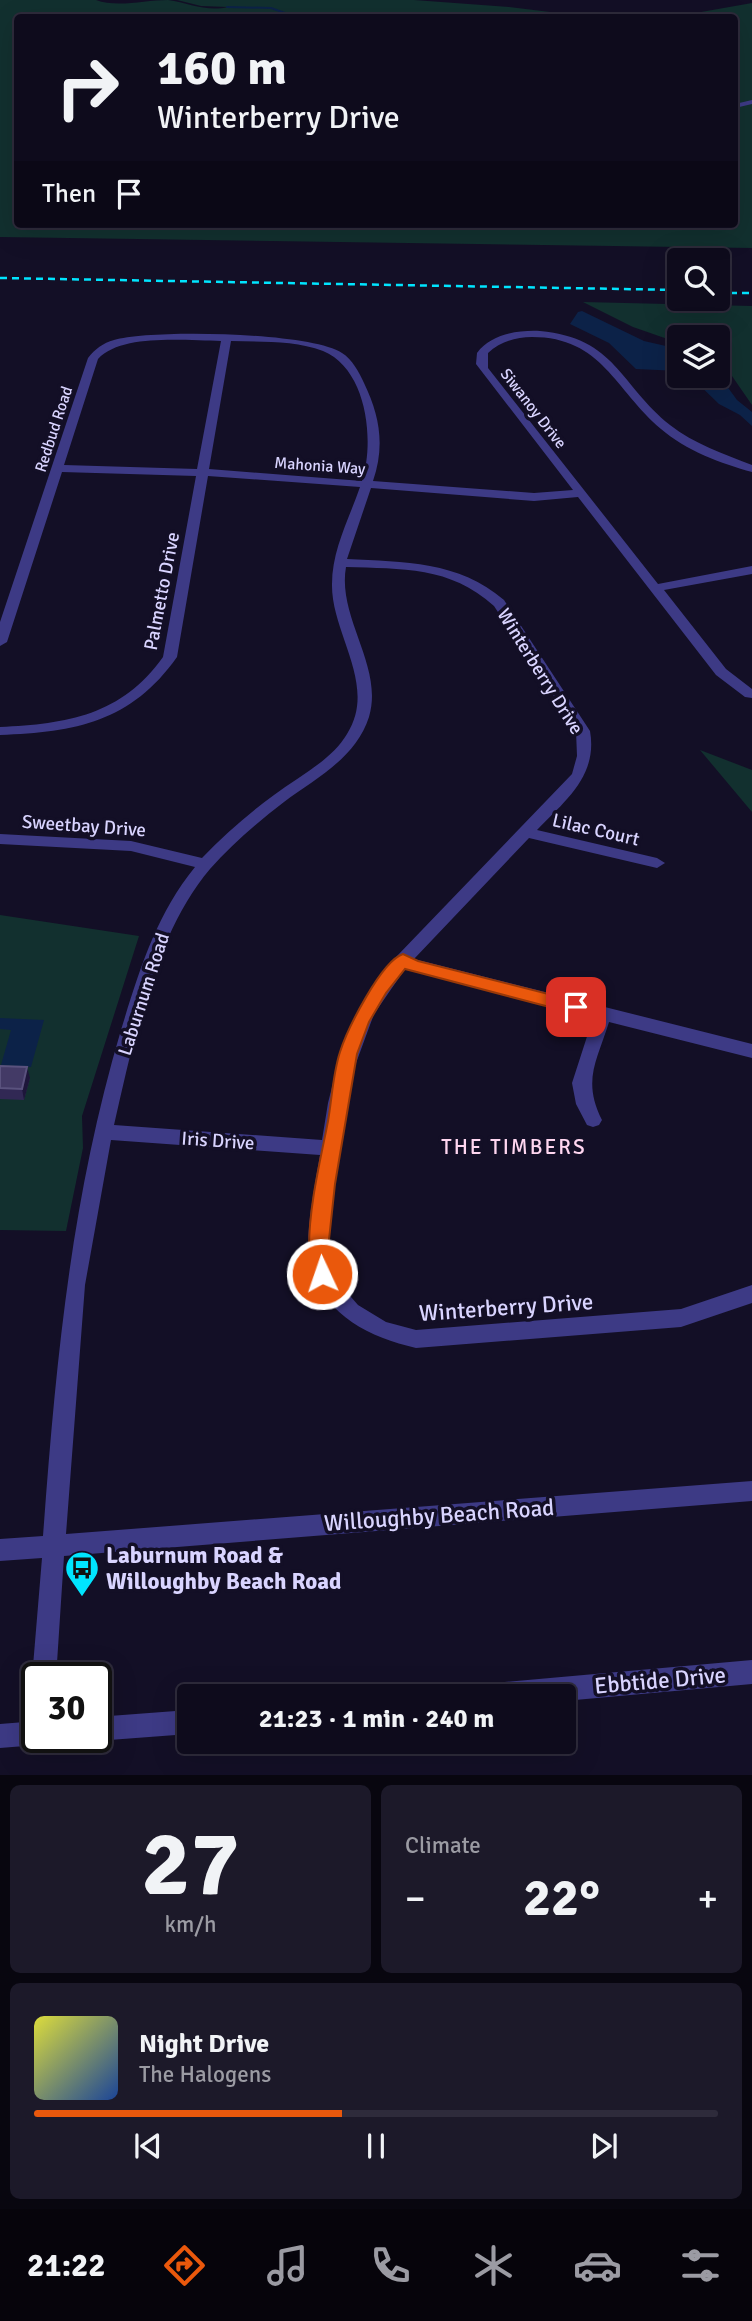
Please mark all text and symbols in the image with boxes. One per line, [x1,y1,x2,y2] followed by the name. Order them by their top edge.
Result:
[157,38,287,98] text: 160 m
[42,42,133,133] icon: right
[157,98,400,137] text: Winterberry Drive
[110,175,148,213] icon: arrive
[42,178,96,210] text: Then
[667,248,730,388] map controls
[667,248,730,311] button: search
[667,325,730,388] button: layers
[496,365,571,453] street label: Siwanoy Drive
[31,384,77,475] street label: Redbud Road
[274,453,367,479] street label: Mahonia Way
[139,530,185,652] street label: Palmetto Drive
[492,604,589,739] street label: Winterberry Drive
[550,808,642,852] street label: Lilac Court
[21,810,147,842] street label: Sweetbay Drive
[113,930,175,1059] street label: Laburnum Road
[546,977,606,1037] pin
[557,988,595,1026] icon: arrive
[181,1126,255,1156] street label: Iris Drive
[441,1134,587,1160] district label: THE TIMBERS
[285,1237,359,1311] position arrow
[418,1287,594,1328] street label: Winterberry Drive
[323,1493,555,1538] street label: Willoughby Beach Road
[106,1541,341,1596] place label: Laburnum Road & Willoughby Beach Road
[63,1549,101,1598] bus stop icon: Laburnum Road & Willoughby Beach Road
[593,1660,727,1701] street label: Ebbtide Drive
[21,1662,112,1753] speed limit sign: 30
[259,1703,494,1735] text: 21:23 · 1 min · 240 m
[141,1808,240,1921] text: 27
[405,1831,481,1860] text: Climate
[523,1866,600,1930] text: 22°
[405,1875,426,1922] text: −
[697,1875,718,1922] text: +
[164,1910,217,1939] text: km/h
[139,2028,269,2060] text: Night Drive
[139,2060,271,2089] text: The Halogens
[129,2127,167,2165] icon: previous
[357,2127,395,2165] icon: pause
[585,2127,623,2165] icon: next
[160,2241,209,2290] icon: directions
[263,2241,312,2290] icon: music
[366,2241,415,2290] icon: phone
[469,2241,518,2290] icon: climate
[573,2241,622,2290] icon: car
[676,2241,725,2290] icon: filters
[27,2246,106,2285] text: 21:22

